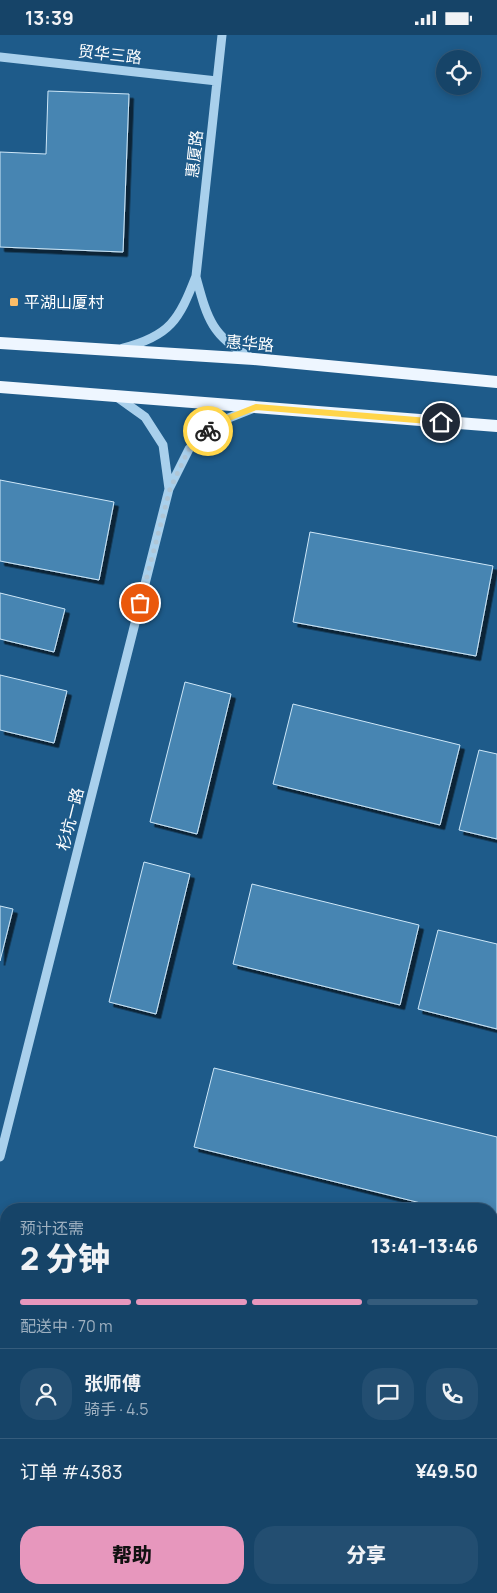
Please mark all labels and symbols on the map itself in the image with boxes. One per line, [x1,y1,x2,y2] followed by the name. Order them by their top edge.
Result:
[77,40,143,68] street label: 贸华三路
[181,129,207,179] street label: 惠厦路
[24,291,104,313] place label: 平湖山厦村
[8,296,20,308] marker: 平湖山厦村
[225,330,275,356] street label: 惠华路
[420,401,462,443] pin
[183,406,233,456] courier
[119,582,161,624] pin
[52,785,88,853] street label: 杉坑一路

